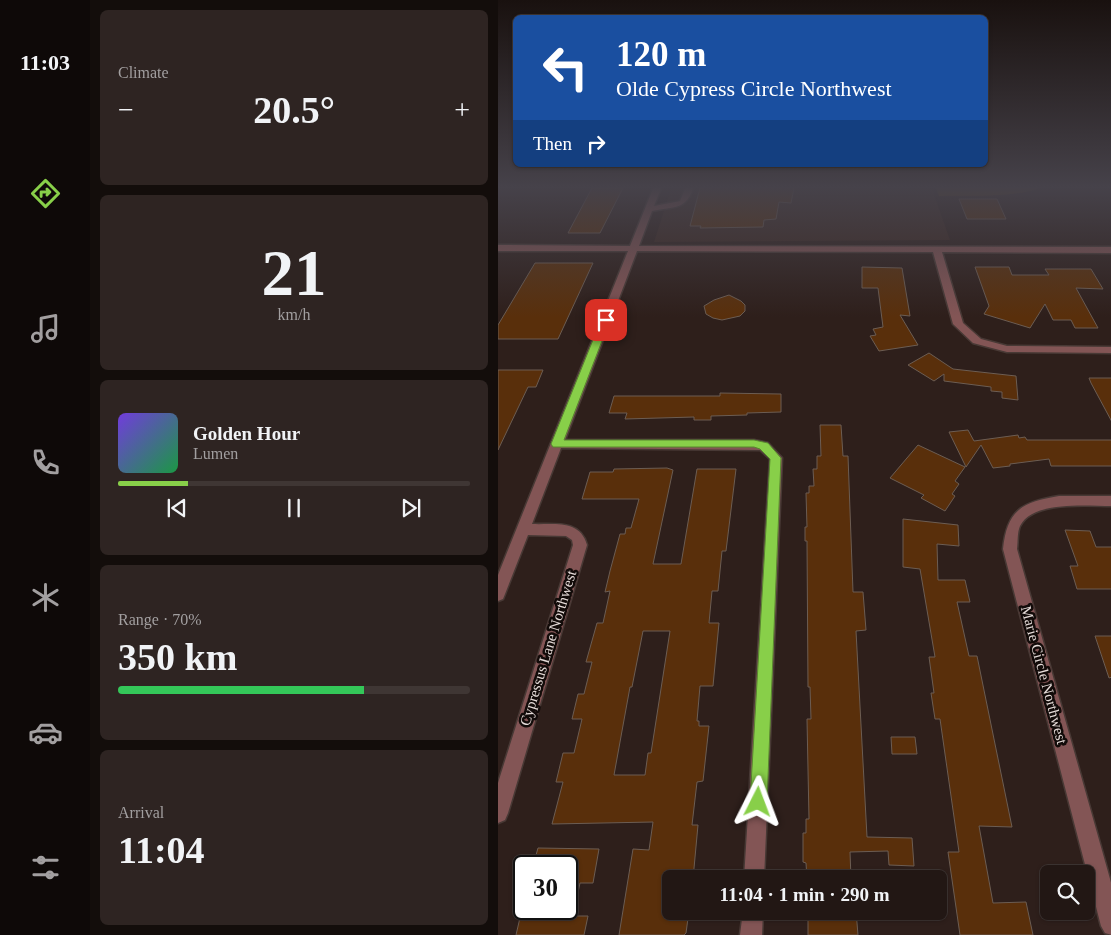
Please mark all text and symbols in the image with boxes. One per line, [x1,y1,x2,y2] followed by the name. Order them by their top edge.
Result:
[533,35,598,100] icon: left
[616,35,706,74] text: 120 m
[20,50,70,75] text: 11:03
[118,64,169,81] text: Climate
[616,76,892,101] text: Olde Cypress Circle Northwest
[253,89,335,131] text: 20.5°
[118,94,134,125] text: −
[454,94,470,125] text: +
[582,130,610,158] icon: right
[533,133,572,154] text: Then
[28,176,63,211] icon: directions
[262,237,327,309] text: 21
[585,299,627,341] pin
[278,306,310,323] text: km/h
[592,306,620,334] icon: arrive
[28,311,63,346] icon: music
[193,423,300,444] text: Golden Hour
[28,445,63,480] icon: phone
[193,445,238,462] text: Lumen
[163,494,191,522] icon: previous
[280,494,308,522] icon: pause
[397,494,425,522] icon: next
[517,568,580,728] street label: Cypressus Lane Northwest
[28,580,63,615] icon: climate
[1018,604,1070,747] street label: Marie Circle Northwest
[118,611,202,628] text: Range · 70%
[118,636,237,678] text: 350 km
[28,715,63,750] icon: car
[731,775,783,827] position arrow
[118,804,164,821] text: Arrival
[118,829,205,871] text: 11:04
[28,850,63,885] icon: filters
[513,855,578,920] speed limit sign: 30
[1040,865,1095,920] map controls
[1040,865,1095,920] button: search
[720,884,889,905] text: 11:04 · 1 min · 290 m

